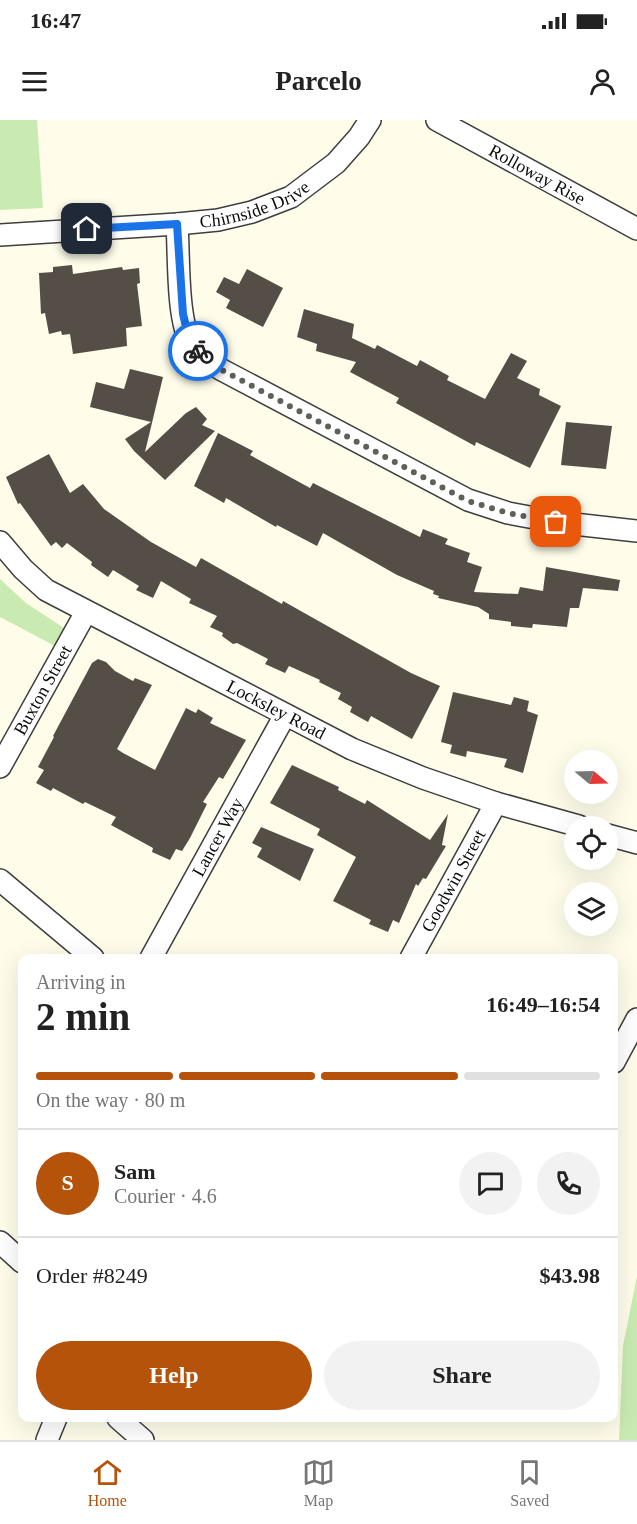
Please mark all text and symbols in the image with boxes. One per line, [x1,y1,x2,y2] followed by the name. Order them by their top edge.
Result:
[30,8,81,33] text: 16:47
[18,65,51,98] icon: menu
[586,65,619,98] icon: person
[275,66,362,96] text: Parcelo
[486,140,589,209] street label: Rolloway Rise
[199,177,313,232] street label: Chirnside Drive
[61,203,112,254] pin
[70,212,103,245] icon: home
[168,321,228,381] courier
[182,335,215,368] icon: bike
[530,496,581,547] pin
[539,505,572,538] icon: bag
[10,642,76,738] street label: Buxton Street
[223,676,329,743] street label: Locksley Road
[564,750,618,804] north arrow
[564,750,618,936] map controls
[188,794,247,880] street label: Lancer Way
[564,816,618,870] button: locate
[417,826,489,935] street label: Goodwin Street
[564,882,618,936] button: layers
[36,971,125,993] text: Arriving in
[486,992,600,1017] text: 16:49–16:54
[36,995,130,1038] text: 2 min
[36,1089,185,1111] text: On the way · 80 m
[459,1152,522,1215] button: chat
[537,1152,600,1215] button: phone
[114,1159,156,1184] text: Sam
[61,1170,74,1195] text: S
[114,1185,217,1207] text: Courier · 4.6
[36,1263,148,1288] text: Order #8249
[540,1263,600,1288] text: $43.98
[36,1341,312,1410] button: Help
[324,1341,600,1410] button: Share
[88,1456,127,1510] tab: Home
[302,1456,335,1510] tab: Map
[510,1456,549,1510] tab: Saved

